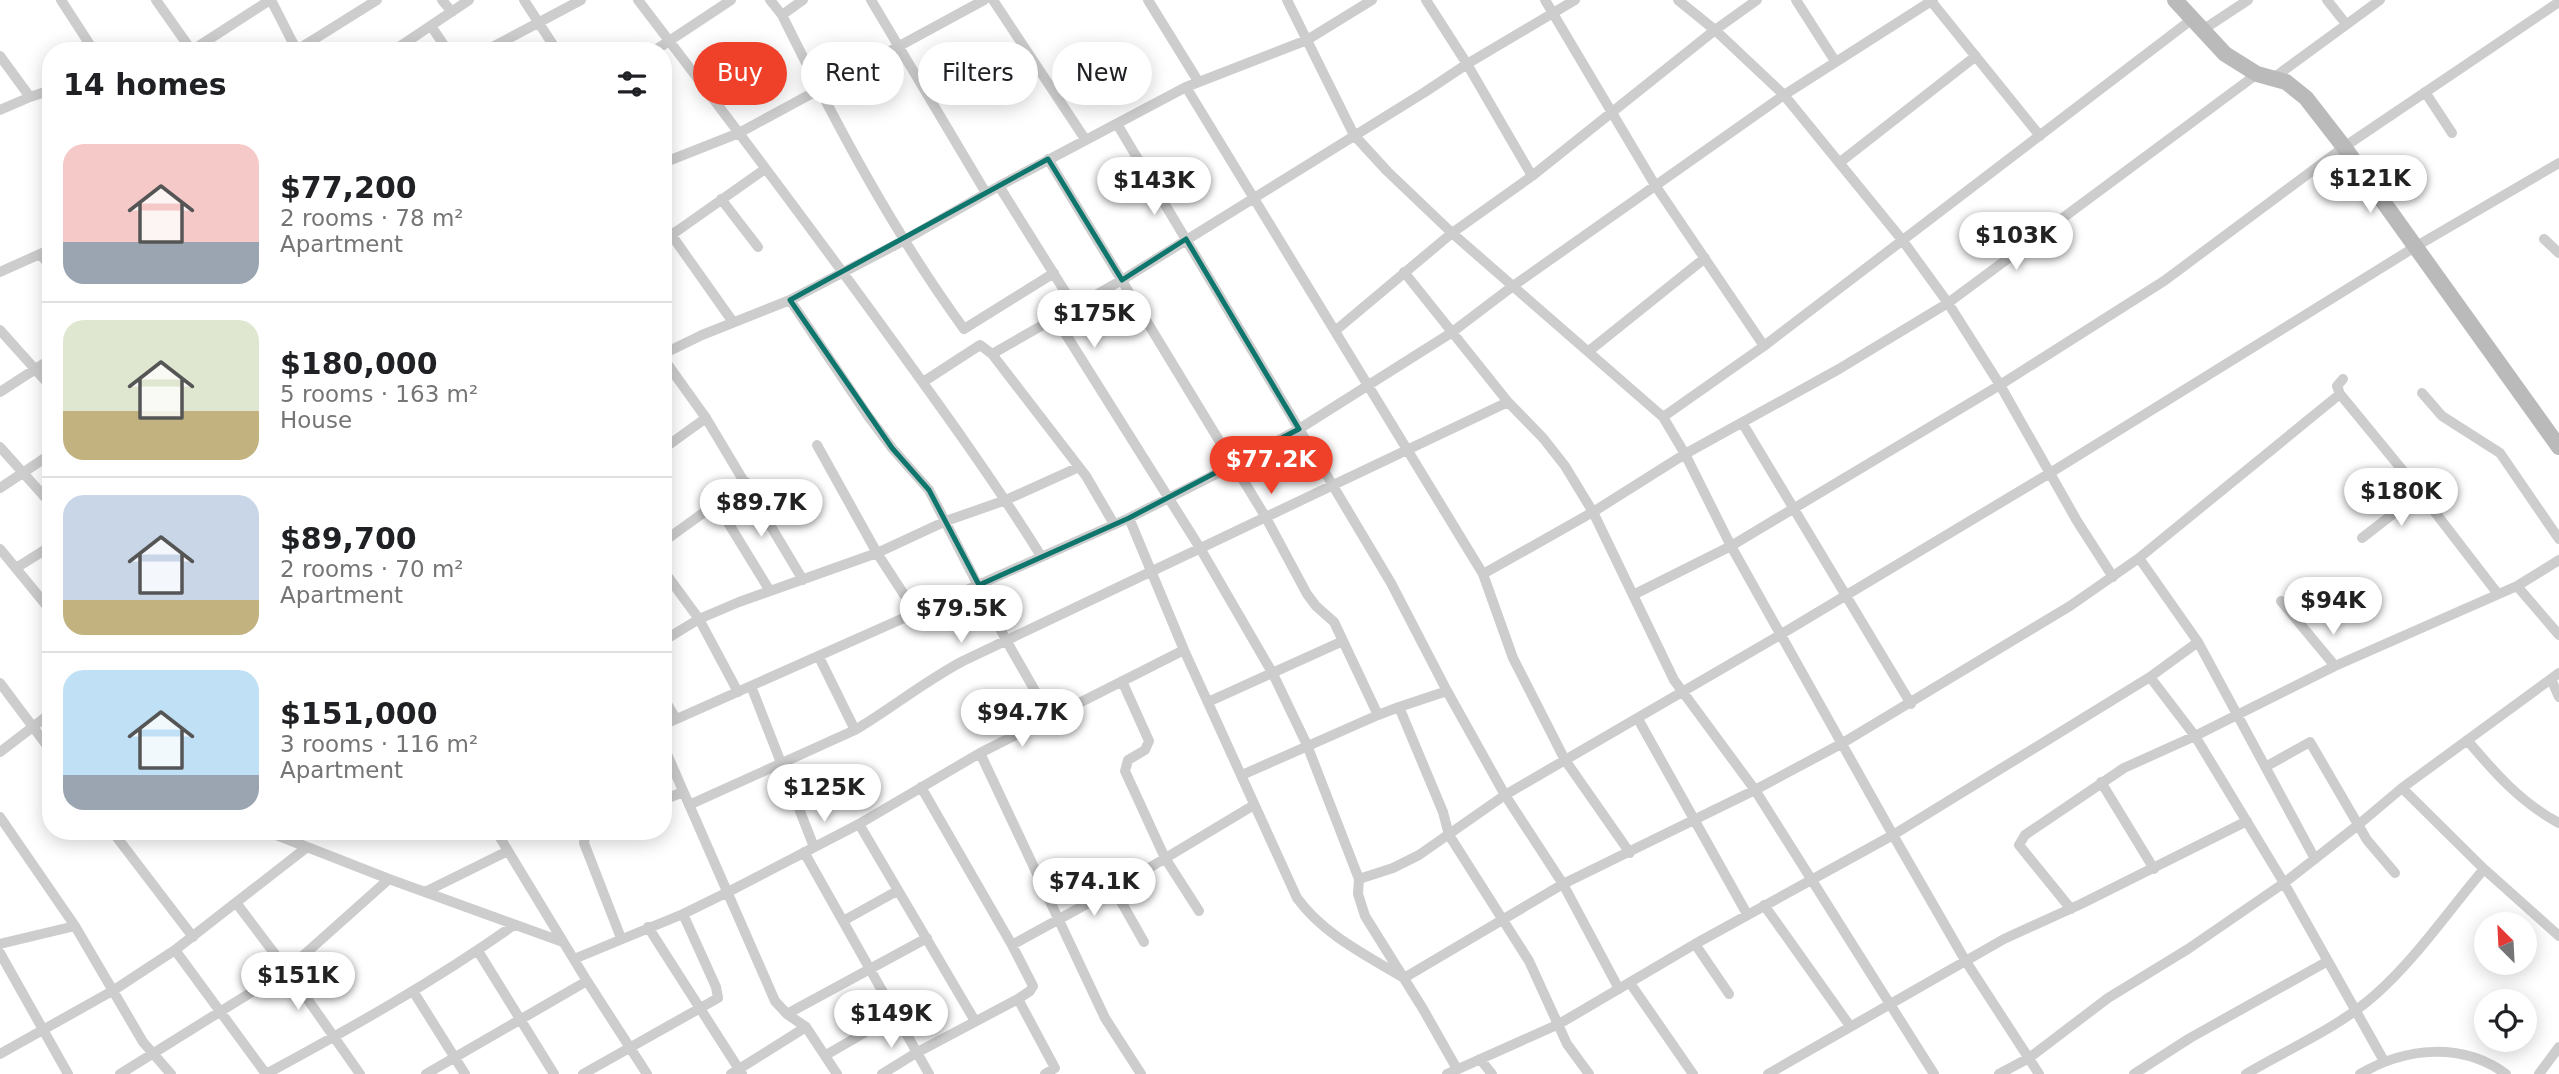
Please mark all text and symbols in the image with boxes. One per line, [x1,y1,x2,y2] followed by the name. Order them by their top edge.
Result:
[693,42,787,105] chip: Buy
[801,42,904,105] chip: Rent
[918,42,1038,105] chip: Filters
[1052,42,1152,105] chip: New
[613,65,651,103] icon: filters
[63,67,227,102] text: 14 homes
[2321,156,2419,215] pin: $121K
[1105,158,1203,217] pin: $143K
[2329,165,2411,191] text: $121K
[1113,167,1195,193] text: $143K
[280,170,417,205] text: $77,200
[119,172,203,256] icon: home
[280,205,464,231] text: 2 rooms · 78 m²
[1967,212,2065,272] pin: $103K
[1975,222,2057,248] text: $103K
[280,231,403,257] text: Apartment
[1045,290,1143,350] pin: $175K
[1053,300,1135,326] text: $175K
[280,346,438,381] text: $180,000
[119,348,203,432] icon: home
[280,381,478,407] text: 5 rooms · 163 m²
[280,407,352,433] text: House
[1214,436,1328,496] pin: $77.2K
[1226,446,1316,472] text: $77.2K
[2352,468,2450,528] pin: $180K
[2360,478,2442,504] text: $180K
[704,480,818,539] pin: $89.7K
[716,489,806,515] text: $89.7K
[280,521,417,556] text: $89,700
[119,523,203,607] icon: home
[280,556,464,582] text: 2 rooms · 70 m²
[2292,578,2374,637] pin: $94K
[280,582,403,608] text: Apartment
[904,586,1018,645] pin: $79.5K
[2300,587,2366,613] text: $94K
[916,595,1006,621] text: $79.5K
[965,690,1079,749] pin: $94.7K
[280,696,438,731] text: $151,000
[119,698,203,782] icon: home
[977,699,1067,725] text: $94.7K
[280,731,478,757] text: 3 rooms · 116 m²
[280,757,403,783] text: Apartment
[775,764,873,824] pin: $125K
[783,774,865,800] text: $125K
[1037,858,1151,918] pin: $74.1K
[1049,868,1139,894] text: $74.1K
[2474,912,2538,975] north arrow
[2474,912,2537,1052] map controls
[249,953,347,1012] pin: $151K
[257,962,339,988] text: $151K
[2474,989,2537,1052] button: locate
[842,990,940,1050] pin: $149K
[850,1000,932,1026] text: $149K

